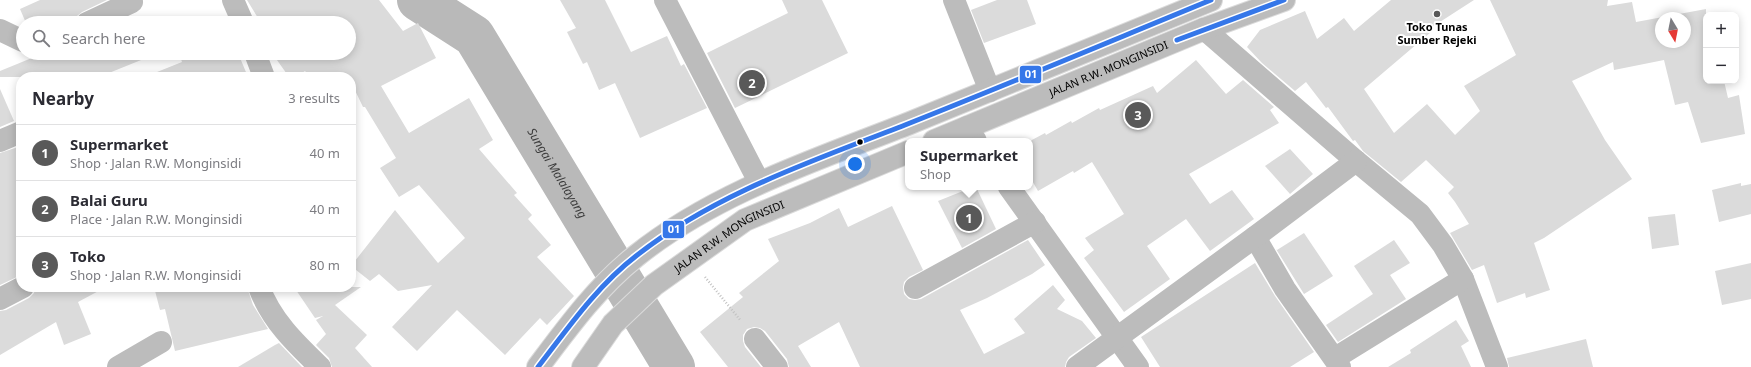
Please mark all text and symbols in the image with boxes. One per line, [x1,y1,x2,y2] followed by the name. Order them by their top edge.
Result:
[1432,9,1442,19] marker: Toko Tunas Sumber Rejeki
[1655,12,1691,48] north arrow
[1703,12,1739,84] map controls
[1703,12,1739,48] button: +
[16,16,356,60] search box
[1398,19,1476,47] place label: Toko Tunas Sumber Rejeki
[30,27,52,49] icon: search
[62,28,145,48] text: Search here
[1046,37,1170,100] street label: JALAN R.W. MONGINSIDI
[1703,48,1739,84] button: −
[1019,65,1042,84] line badge: 01
[1025,66,1037,81] text: 01
[739,68,765,98] pin: 2
[32,87,94,110] text: Nearby
[288,89,340,107] text: 3 results
[1125,100,1151,130] pin: 3
[523,125,591,222] water label: Sungai Malalayang
[70,134,168,154] text: Supermarket
[855,137,865,147] unlabelled marker
[905,138,1033,190] popup
[41,144,49,162] text: 1
[310,144,340,162] text: 40 m
[920,145,1018,165] text: Supermarket
[70,154,241,172] text: Shop · Jalan R.W. Monginsidi
[845,154,865,174] your location
[920,165,951,183] text: Shop
[70,190,148,210] text: Balai Guru
[670,196,787,276] street label: JALAN R.W. MONGINSIDI
[41,200,49,218] text: 2
[310,200,340,218] text: 40 m
[956,203,982,233] pin: 1
[70,210,242,228] text: Place · Jalan R.W. Monginsidi
[662,220,685,239] line badge: 01
[668,221,680,236] text: 01
[70,246,106,266] text: Toko
[41,256,49,274] text: 3
[310,256,340,274] text: 80 m
[70,266,241,284] text: Shop · Jalan R.W. Monginsidi

